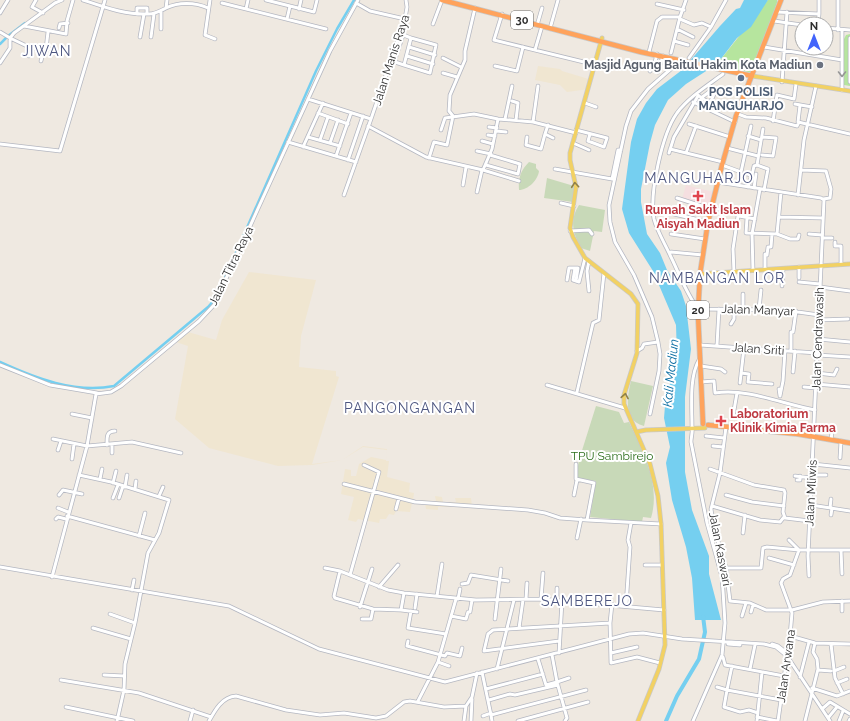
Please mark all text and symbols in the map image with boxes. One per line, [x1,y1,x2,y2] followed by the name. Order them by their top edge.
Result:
[511,11,533,29] road number: 30
[370,13,412,107] street label: Jalan Manis Raya
[794,16,834,56] north arrow
[810,20,818,33] text: N
[22,43,72,59] district label: JIWAN
[584,58,812,72] place label: Masjid Agung Baitul Hakim Kota Madiun
[815,60,825,70] marker: Masjid Agung Baitul Hakim Kota Madiun
[838,71,846,77] one-way arrow
[736,73,746,83] marker: POS POLISI MANGUHARJO
[698,85,784,113] place label: POS POLISI MANGUHARJO
[644,170,754,186] district label: MANGUHARJO
[571,182,580,188] one-way arrow
[692,190,704,202] marker: Rumah Sakit Islam Aisyah Madiun
[645,203,751,231] place label: Rumah Sakit Islam Aisyah Madiun
[206,224,256,308] street label: Jalan Titra Raya
[649,270,785,286] district label: NAMBANGAN LOR
[809,287,827,391] street label: Jalan Cendrawasih
[687,301,709,319] road number: 20
[721,302,796,318] street label: Jalan Manyar
[659,338,682,408] water label: Kali Madiun
[731,340,785,358] street label: Jalan Sriti
[620,393,629,399] one-way arrow
[344,400,476,416] district label: PANGONGANGAN
[730,407,836,435] place label: Laboratorium Klinik Kimia Farma
[715,415,727,427] marker: Laboratorium Klinik Kimia Farma
[571,449,653,463] park label: TPU Sambirejo
[802,459,820,527] street label: Jalan Mliwis
[706,511,734,587] street label: Jalan Kaswari
[541,593,633,609] district label: SAMBEREJO
[774,629,798,703] street label: Jalan Arwana

